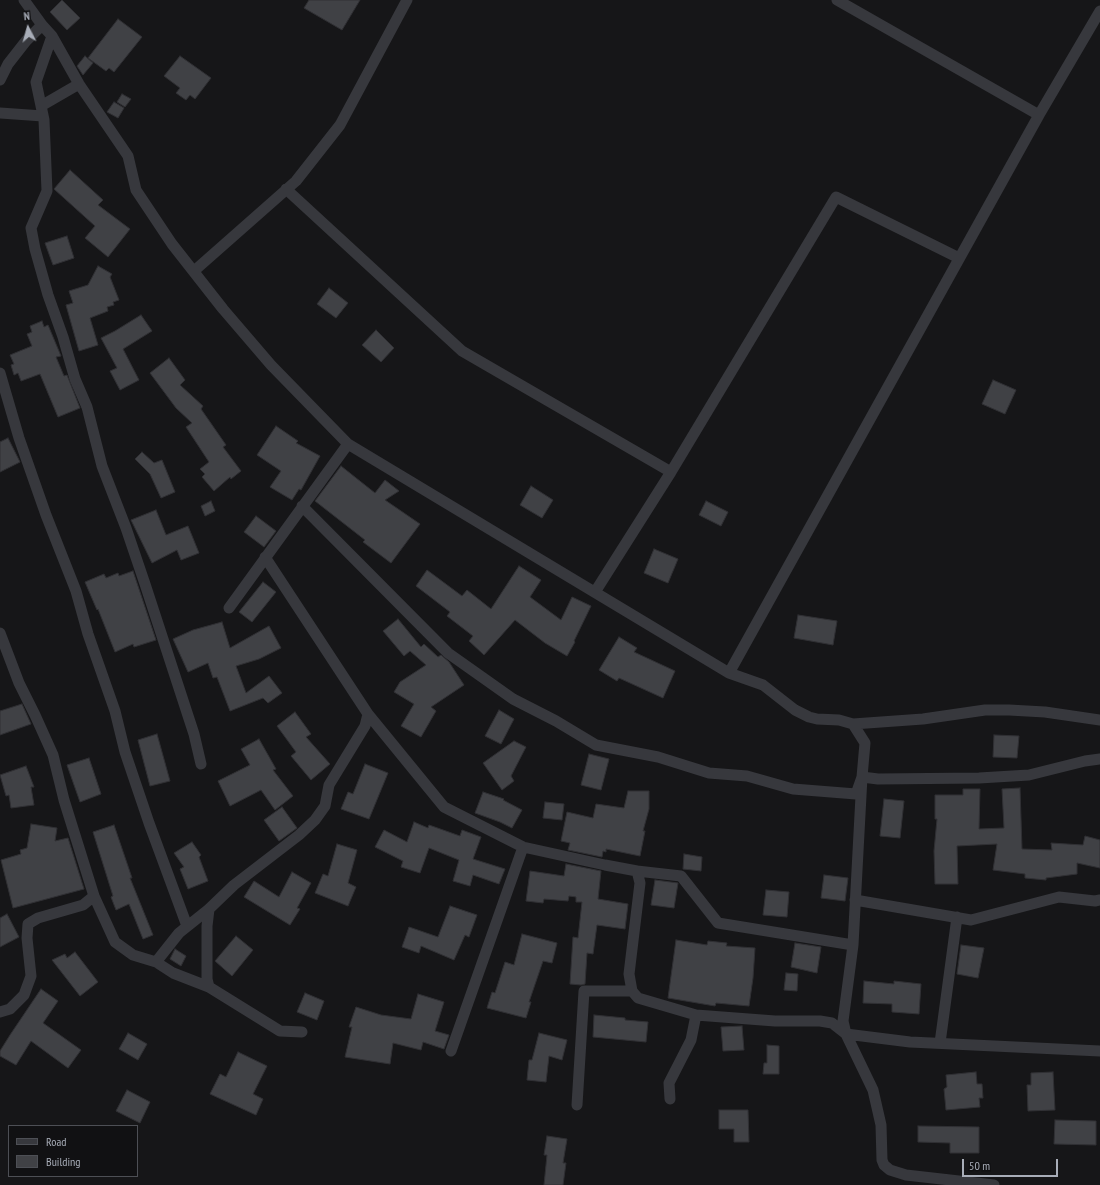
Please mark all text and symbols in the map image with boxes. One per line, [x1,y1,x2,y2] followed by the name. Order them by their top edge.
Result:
[8,8,48,48] north arrow
[23,9,30,23] text: N
[8,1125,138,1177] legend
[46,1134,66,1149] text: Road
[964,1151,1060,1177] scale bar
[46,1154,81,1169] text: Building
[969,1158,990,1173] text: 50 m

